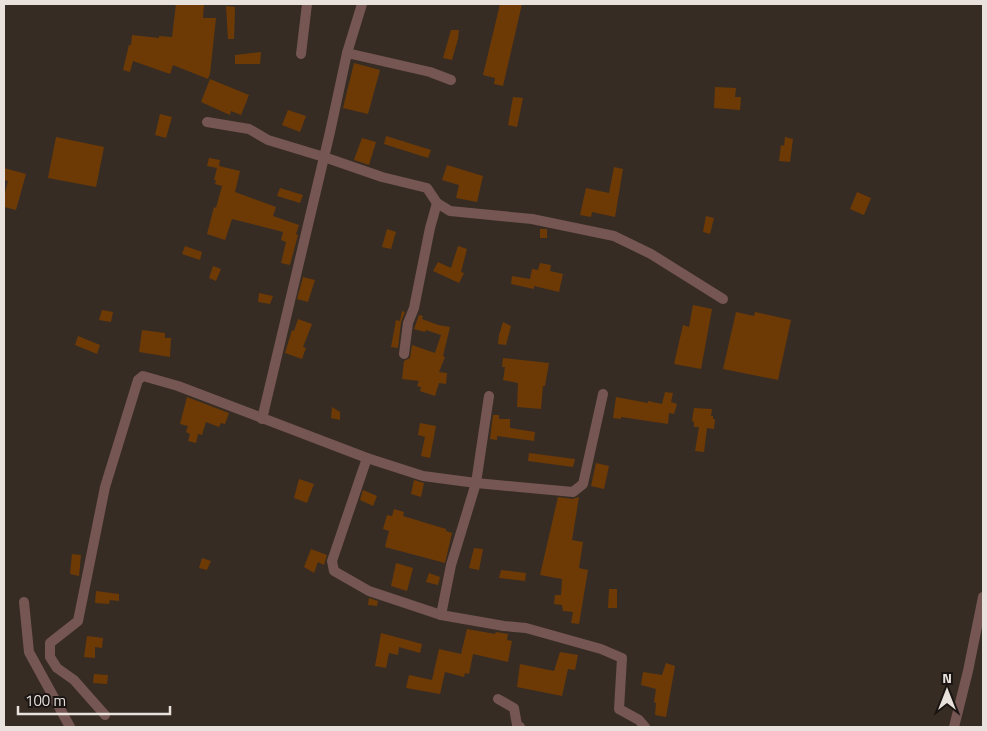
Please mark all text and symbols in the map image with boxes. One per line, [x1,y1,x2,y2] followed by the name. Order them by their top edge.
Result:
[922,666,972,716] north arrow
[942,667,952,688] text: N
[18,684,170,716] scale bar
[25,689,66,712] text: 100 m

